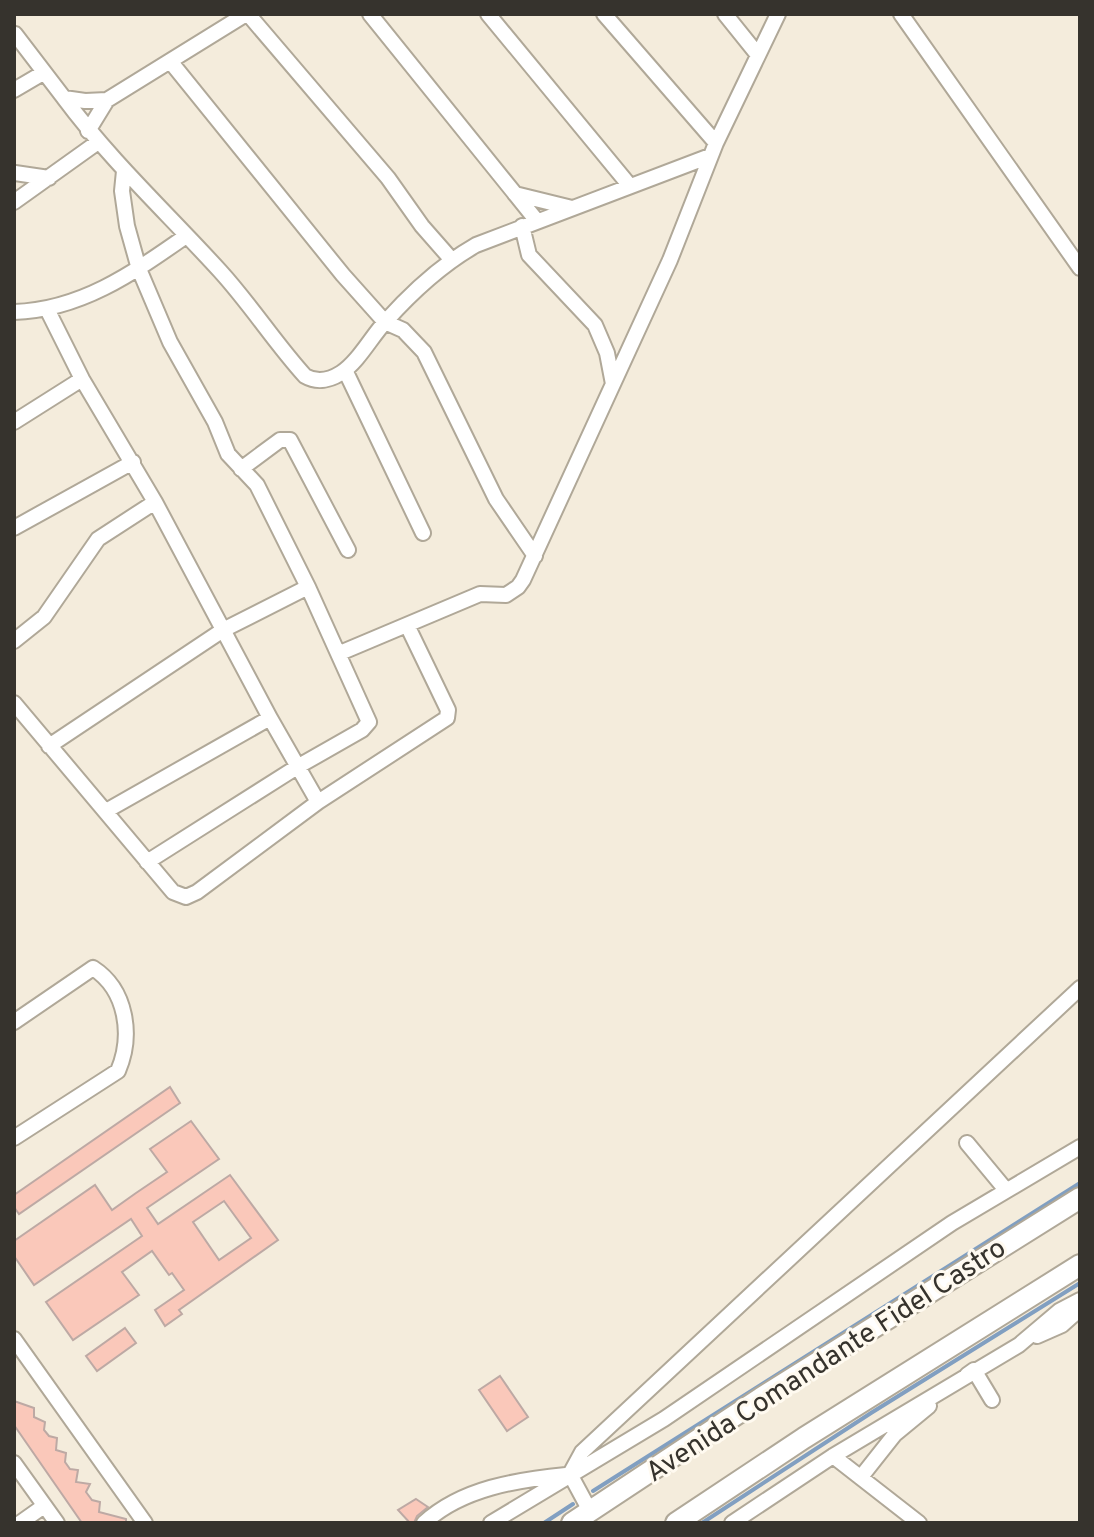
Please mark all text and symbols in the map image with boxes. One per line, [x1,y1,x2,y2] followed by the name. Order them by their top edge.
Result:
[640,1231,1014,1492] street label: Avenida Comandante Fidel Castro

